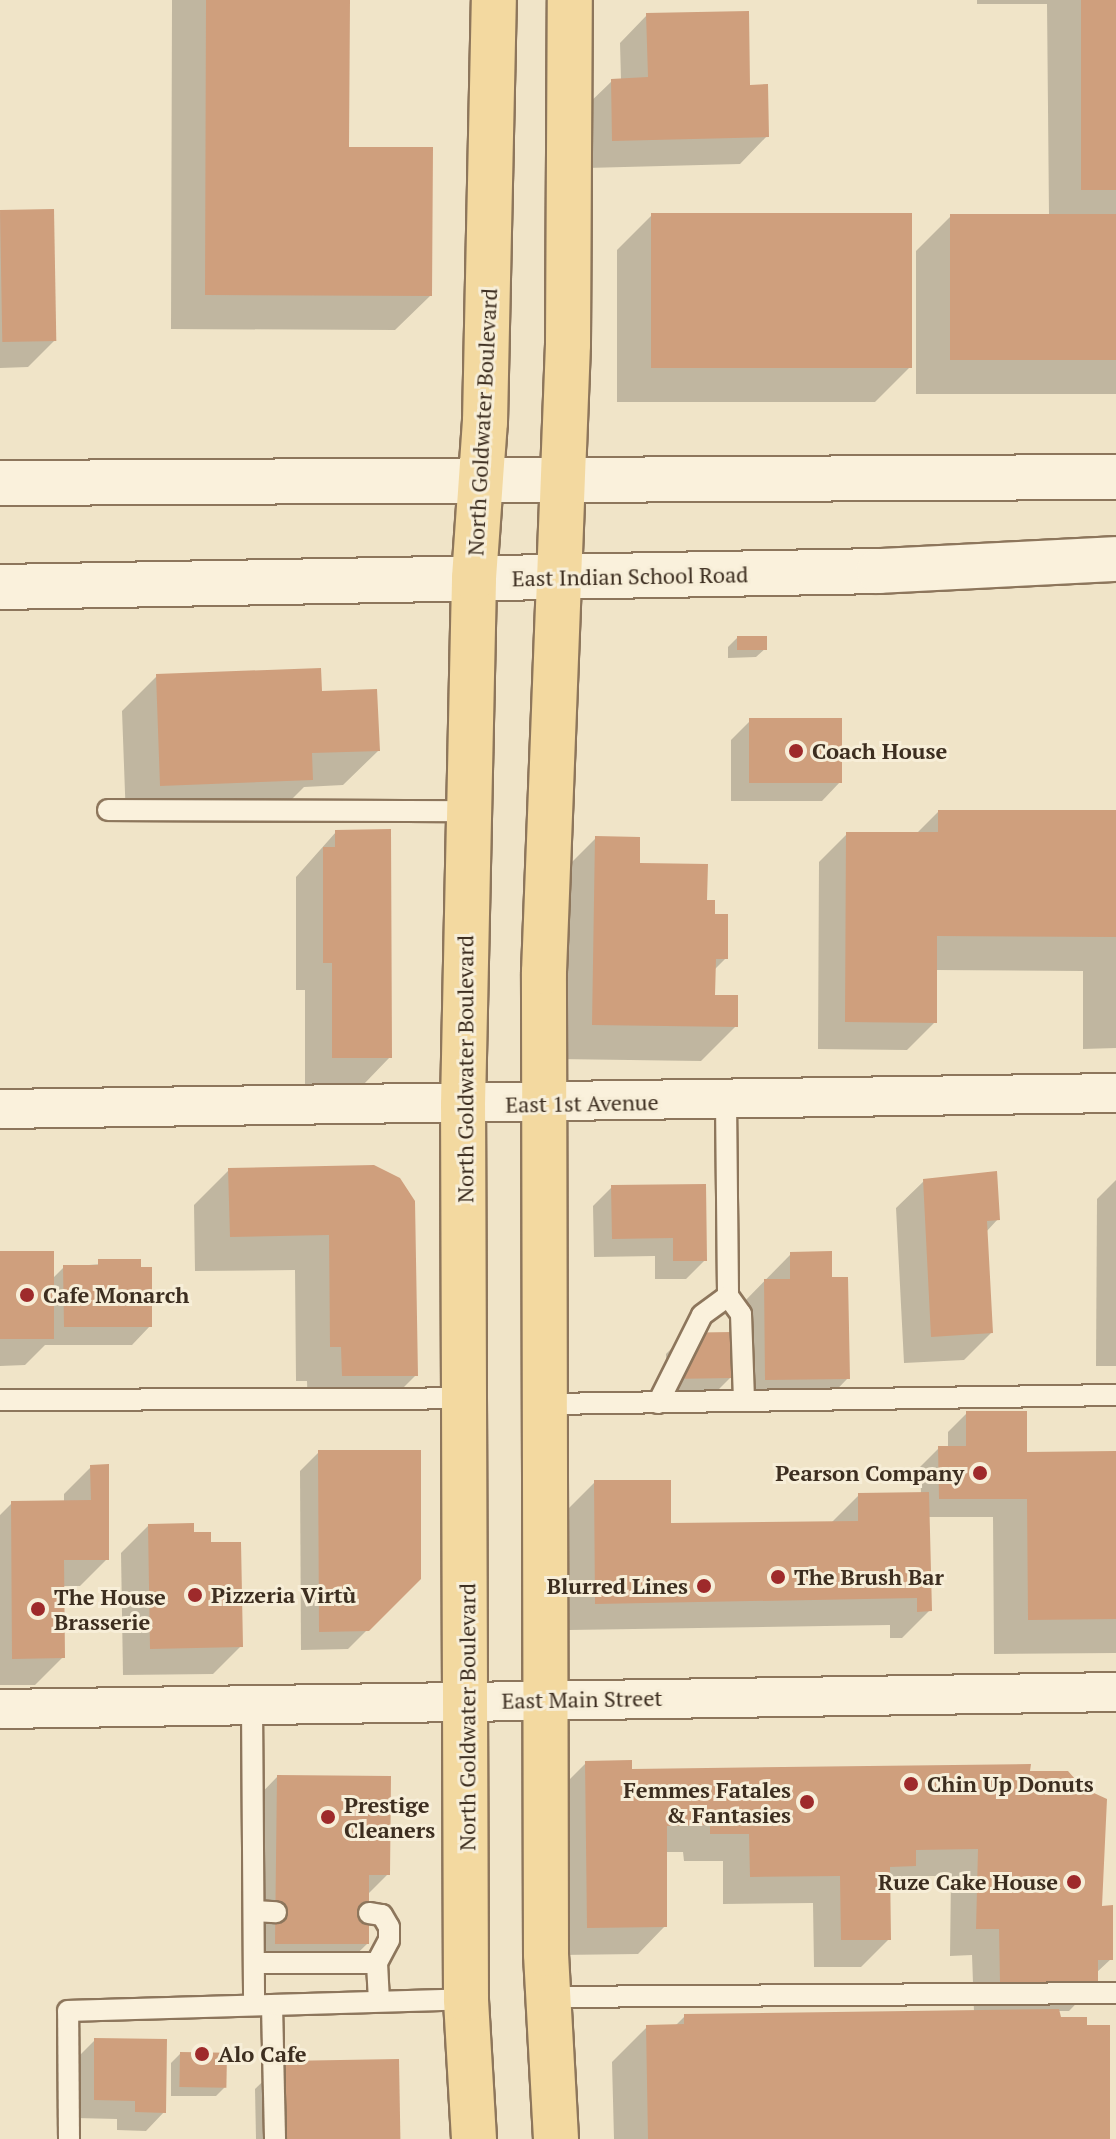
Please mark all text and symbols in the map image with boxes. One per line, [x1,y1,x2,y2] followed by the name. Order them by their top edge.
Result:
[462,288,502,556] street label: North Goldwater Boulevard
[512,561,748,591] street label: East Indian School Road
[812,738,947,764] place label: Coach House
[787,742,805,760] marker: Coach House
[452,935,478,1203] street label: North Goldwater Boulevard
[505,1088,659,1118] street label: East 1st Avenue
[43,1282,189,1308] place label: Cafe Monarch
[18,1286,36,1304] marker: Cafe Monarch
[775,1460,964,1486] place label: Pearson Company
[971,1464,989,1482] marker: Pearson Company
[794,1564,944,1590] place label: The Brush Bar
[769,1568,787,1586] marker: The Brush Bar
[547,1573,688,1599] place label: Blurred Lines
[695,1577,713,1595] marker: Blurred Lines
[211,1582,357,1608] place label: Pizzeria Virtù
[54,1583,166,1634] place label: The House Brasserie
[454,1583,480,1851] street label: North Goldwater Boulevard
[186,1586,204,1604] marker: Pizzeria Virtù
[29,1600,47,1618] marker: The House Brasserie
[501,1684,663,1714] street label: East Main Street
[927,1771,1094,1797] place label: Chin Up Donuts
[902,1775,920,1793] marker: Chin Up Donuts
[623,1776,791,1828] place label: Femmes Fatales & Fantasies
[344,1791,435,1842] place label: Prestige Cleaners
[798,1793,816,1811] marker: Femmes Fatales & Fantasies
[319,1808,337,1826] marker: Prestige Cleaners
[878,1869,1058,1895] place label: Ruze Cake House
[1065,1873,1083,1891] marker: Ruze Cake House
[218,2041,307,2067] place label: Alo Cafe
[193,2045,211,2063] marker: Alo Cafe

